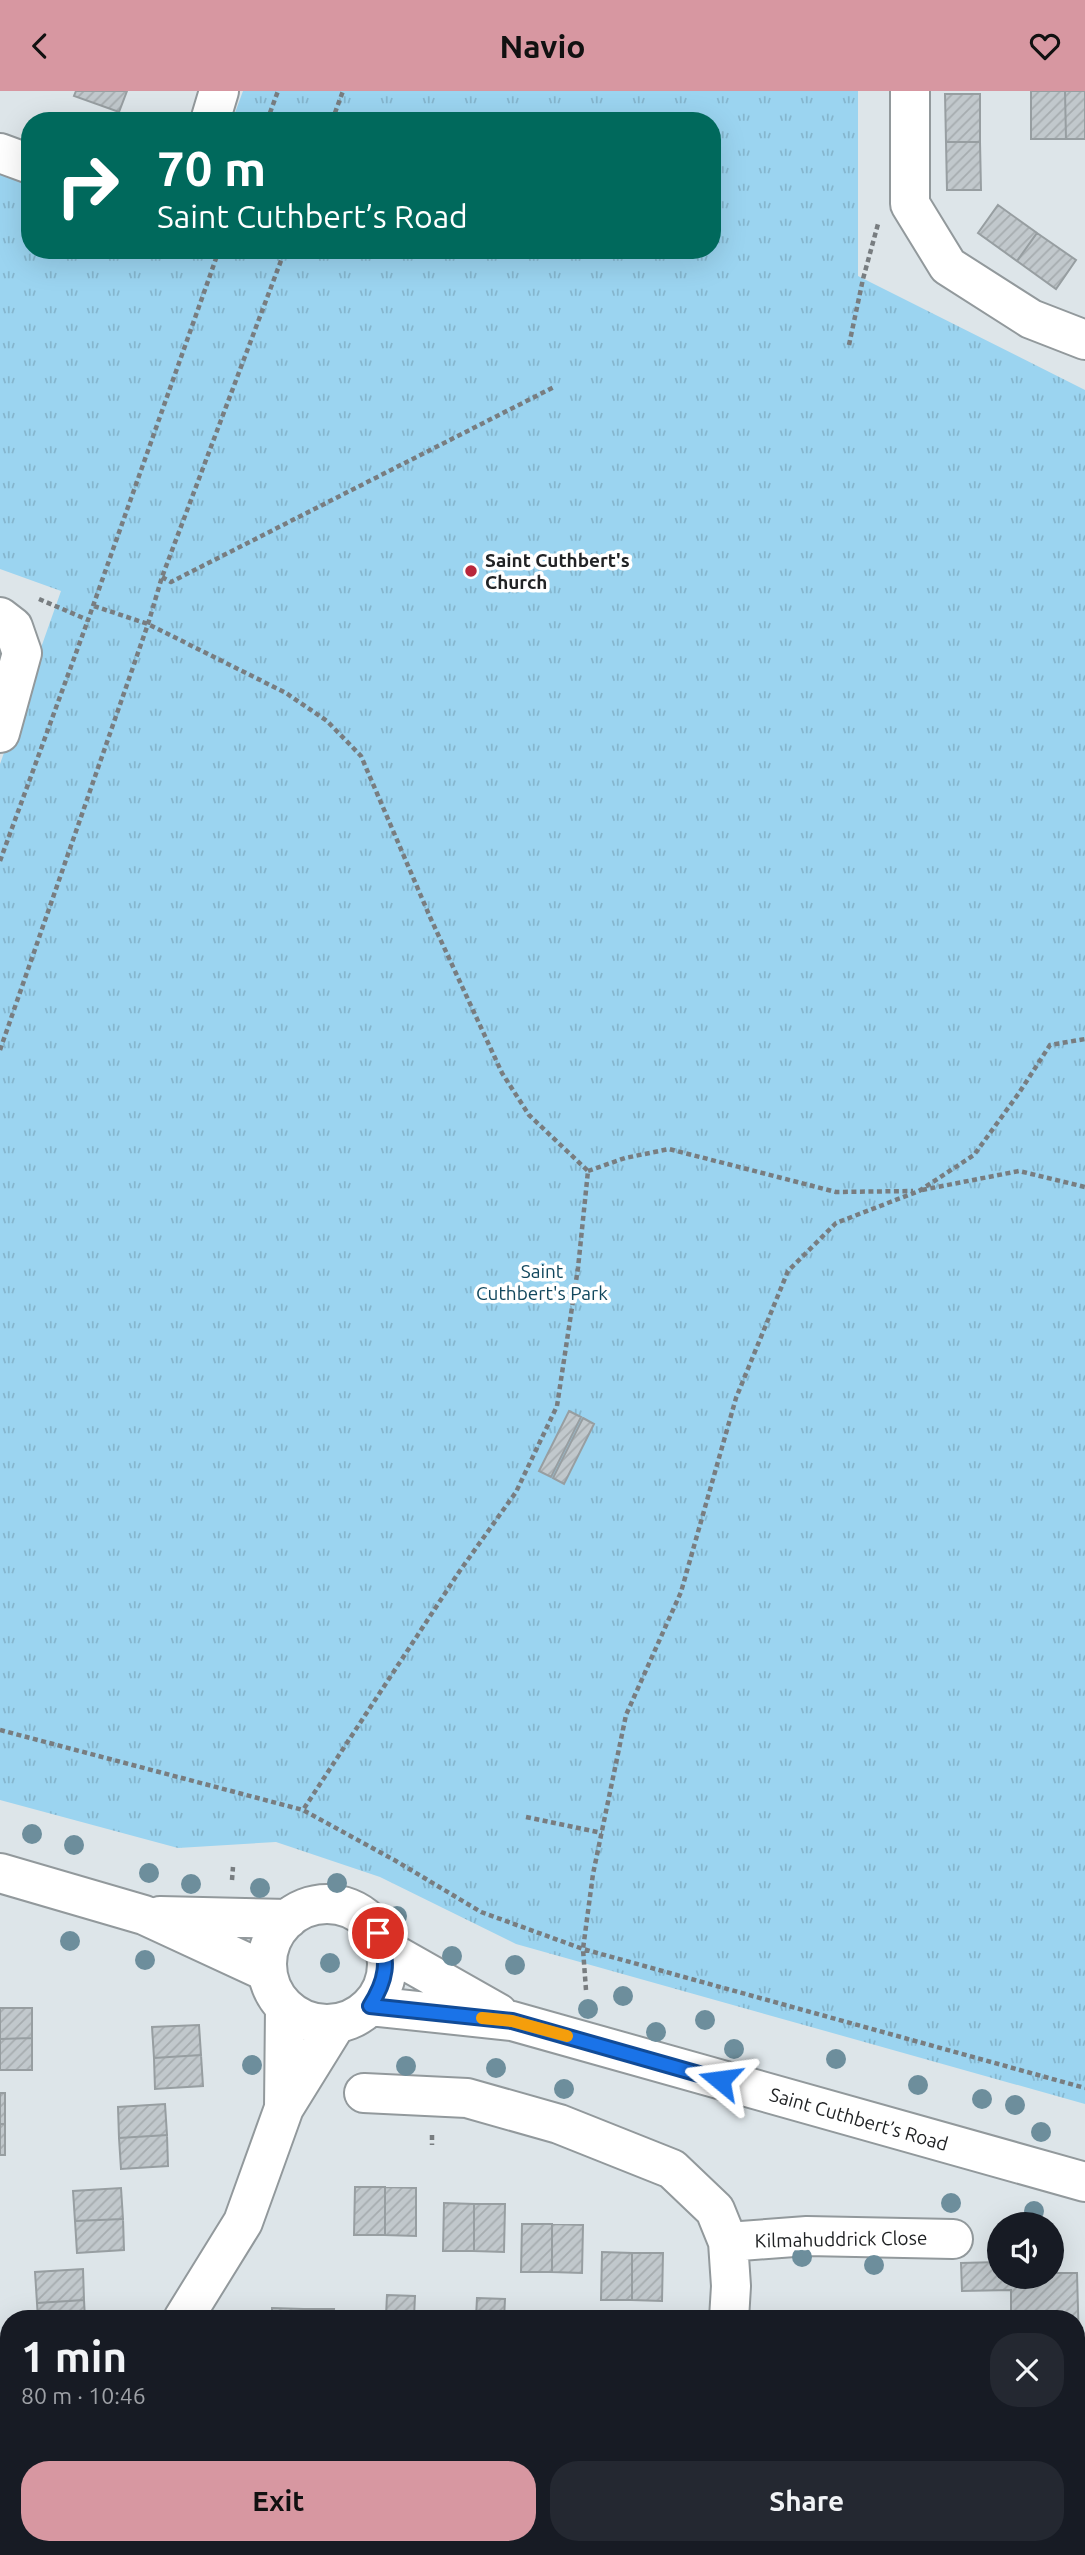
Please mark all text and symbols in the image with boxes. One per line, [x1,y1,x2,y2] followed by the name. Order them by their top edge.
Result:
[21,27,59,65] icon: back
[1026,27,1064,65] icon: heart
[499,28,586,64] text: Navio
[42,140,133,231] icon: right
[157,140,266,195] text: 70 m
[157,198,468,234] text: Saint Cuthbert’s Road
[485,549,630,593] place label: Saint Cuthbert's Church
[463,563,479,579] marker: Saint Cuthbert's Church
[476,1260,608,1304] park label: Saint Cuthbert's Park
[348,1903,408,1963] pin
[359,1914,397,1952] icon: arrive
[683,2043,757,2117] position arrow
[767,2083,951,2155] street label: Saint Cuthbert’s Road
[987,2212,1064,2289] map controls
[987,2212,1064,2289] button: sound
[754,2226,928,2252] street label: Kilmahuddrick Close
[21,2333,127,2380] text: 1 min
[990,2333,1064,2407] button: close
[21,2383,146,2408] text: 80 m · 10:46
[21,2461,536,2541] button: Exit
[550,2461,1064,2541] button: Share

